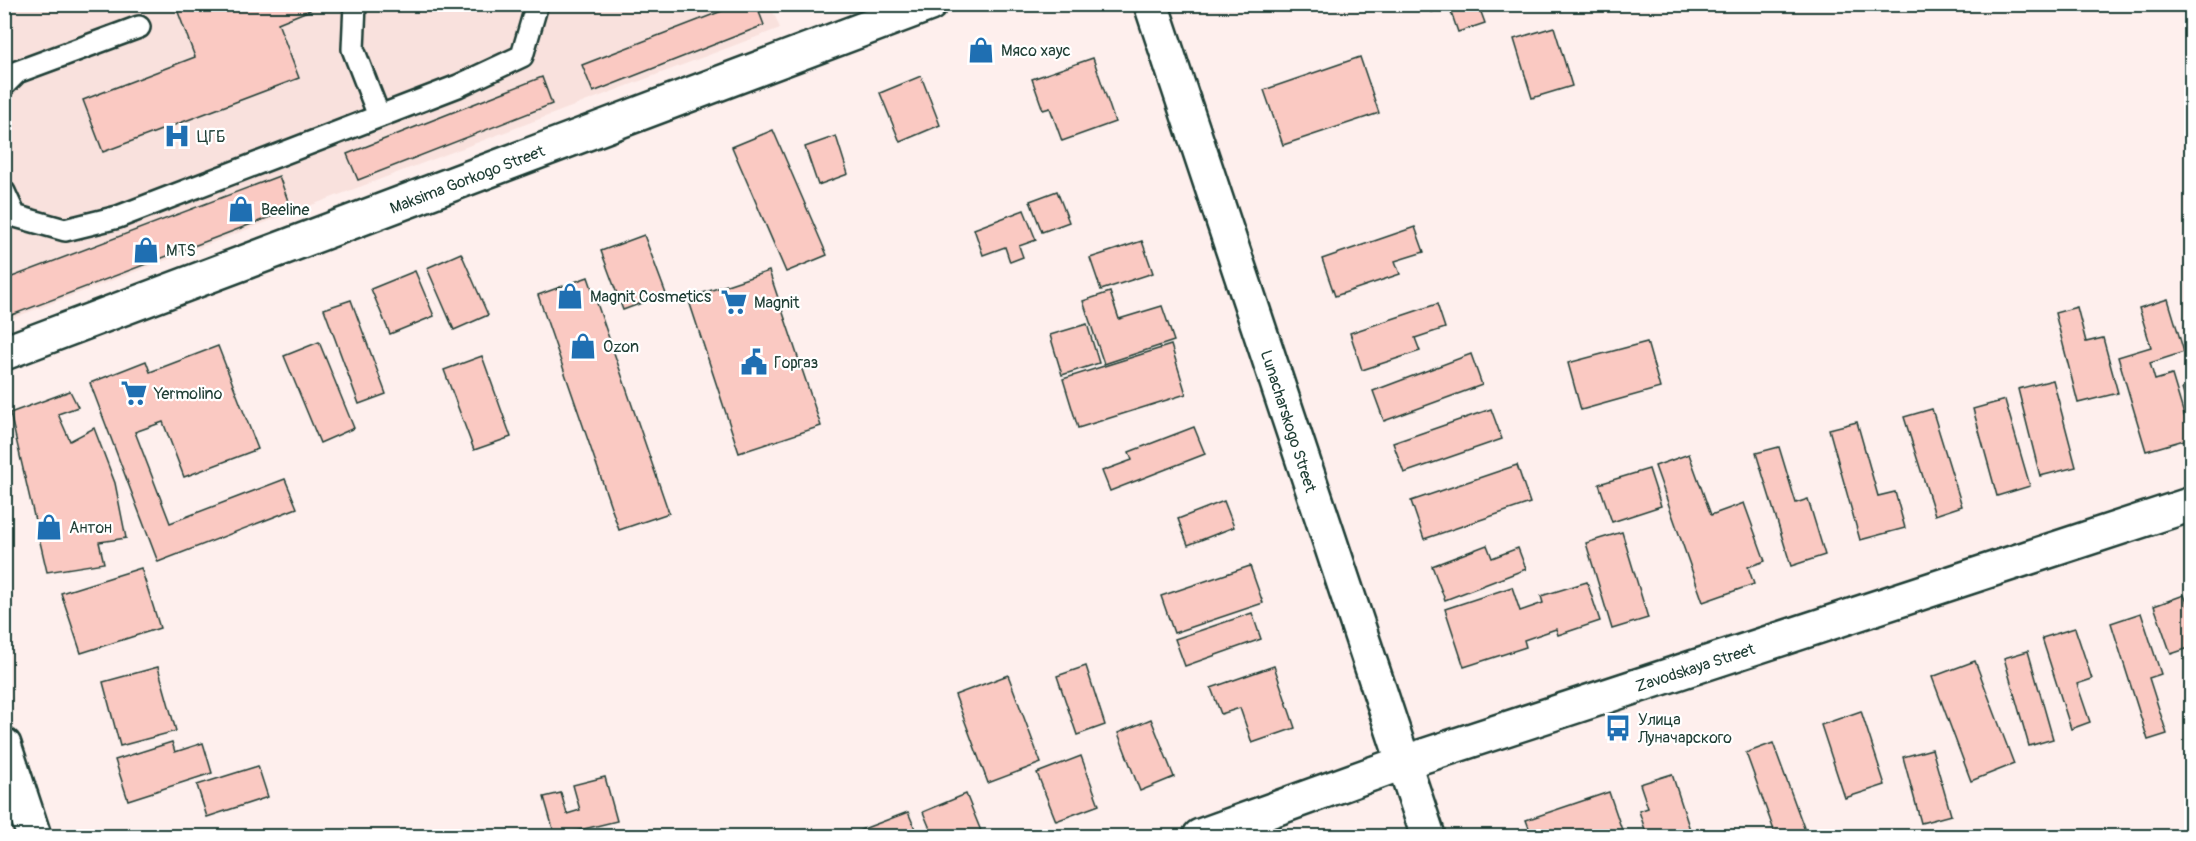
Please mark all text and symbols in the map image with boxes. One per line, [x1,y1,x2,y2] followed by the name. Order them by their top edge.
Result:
[966,35,996,65] shop icon: Мясо хаус
[1001,41,1071,61] place label: Мясо хаус
[162,121,192,151] hospital icon: ЦГБ
[197,127,226,147] place label: ЦГБ
[387,141,548,219] street label: Maksima Gorkogo Street
[226,194,256,224] shop icon: Beeline
[261,200,309,220] place label: Beeline
[131,235,161,265] shop icon: MTS
[166,241,196,261] place label: MTS
[555,281,585,311] shop icon: Magnit Cosmetics
[590,287,711,307] place label: Magnit Cosmetics
[719,287,749,317] supermarket icon: Magnit
[754,293,800,313] place label: Magnit
[568,331,598,361] shop icon: Ozon
[603,337,639,357] place label: Ozon
[739,347,769,377] public building icon: Горгаз
[1256,348,1321,495] street label: Lunacharskogo Street
[774,353,818,373] place label: Горгаз
[119,378,149,408] supermarket icon: Yermolino
[153,384,223,404] place label: Yermolino
[34,512,64,542] shop icon: Антон
[69,518,112,538] place label: Антон
[1633,639,1758,697] street label: Zavodskaya Street
[1637,710,1732,748] place label: Улица Луначарского
[1603,713,1633,743] bus stop icon: Улица Луначарского

